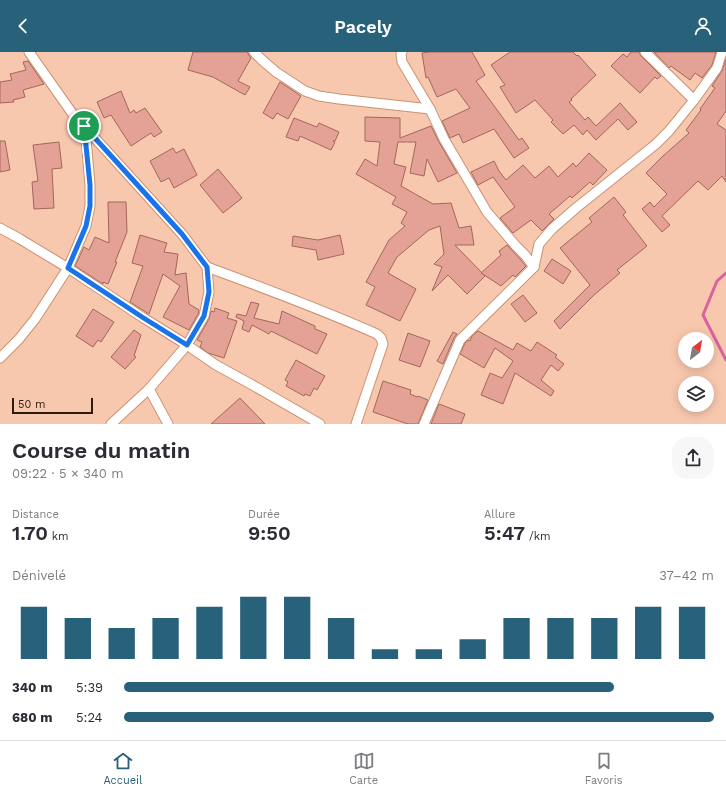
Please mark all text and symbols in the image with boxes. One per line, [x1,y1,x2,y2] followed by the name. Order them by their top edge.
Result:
[12,15,34,37] icon: back
[692,15,714,37] icon: person
[334,16,392,37] text: Pacely
[67,109,101,143] pin
[73,115,95,137] icon: arrive
[678,332,714,368] north arrow
[678,332,714,412] map controls
[678,376,714,412] button: layers
[12,396,93,415] scale bar
[18,398,45,411] text: 50 m
[672,437,714,479] button: share
[12,438,190,463] text: Course du matin
[12,466,124,481] text: 09:22 · 5 × 340 m
[12,508,59,521] text: Distance
[248,508,280,521] text: Durée
[484,508,515,521] text: Allure
[12,521,48,545] text: 1.70
[248,521,291,545] text: 9:50
[484,521,525,545] text: 5:47
[48,530,68,543] text: km
[525,530,550,543] text: /km
[12,568,66,583] text: Dénivelé
[659,568,714,583] text: 37–42 m
[12,680,52,695] text: 340 m
[76,680,103,695] text: 5:39
[12,710,52,725] text: 680 m
[76,710,103,725] text: 5:24
[103,750,142,787] tab: Accueil
[349,750,378,787] tab: Carte
[585,750,623,787] tab: Favoris

